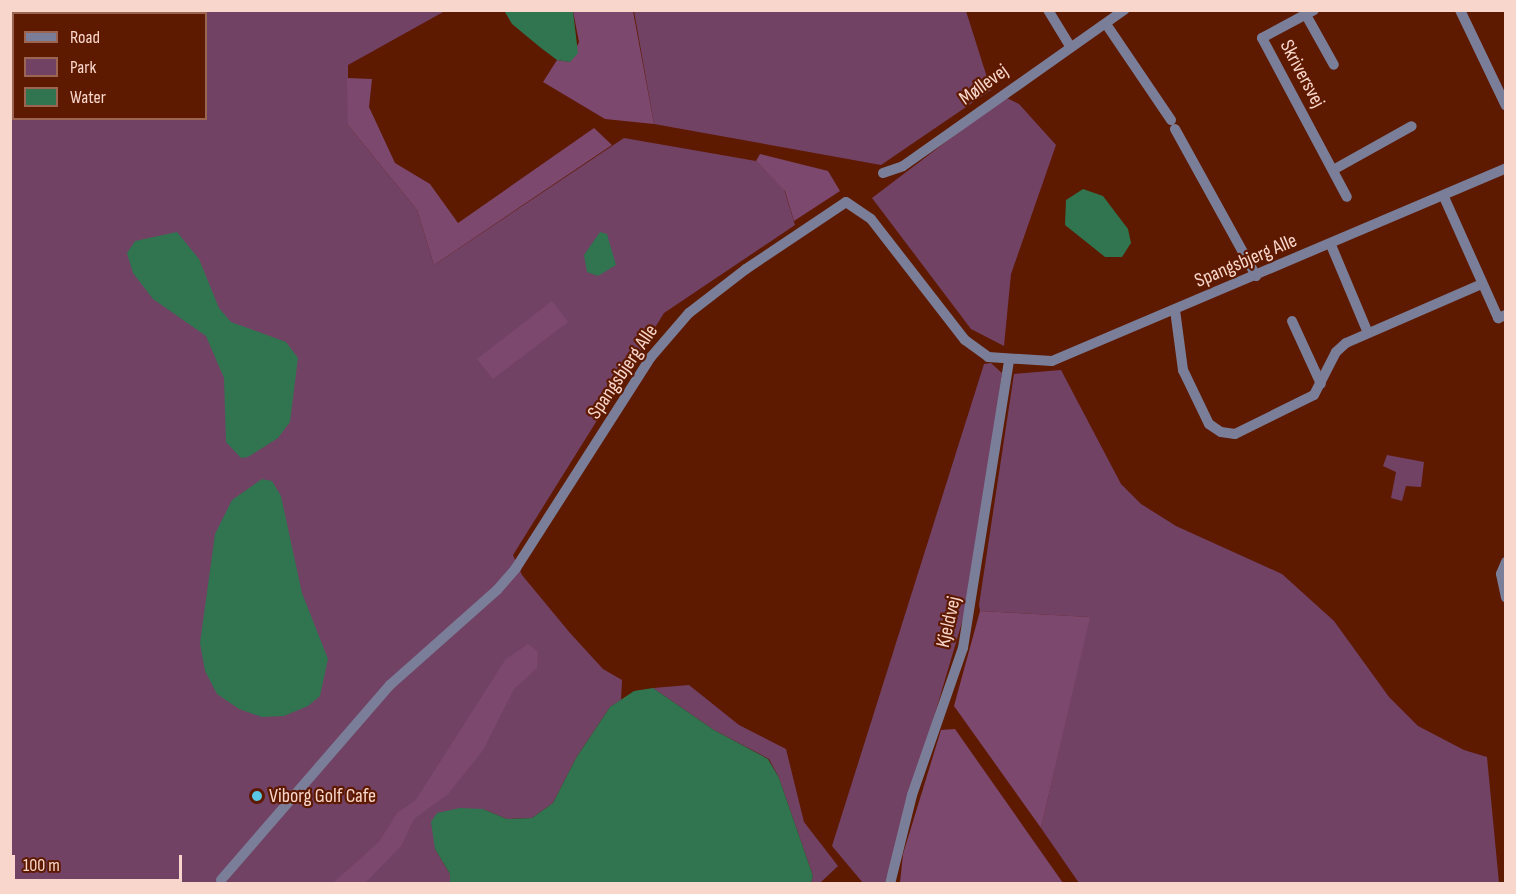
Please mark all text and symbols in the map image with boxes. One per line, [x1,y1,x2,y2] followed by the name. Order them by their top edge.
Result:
[12,12,207,120] legend
[70,27,100,48] text: Road
[1274,36,1330,112] street label: Skriversvej
[70,57,96,78] text: Park
[955,59,1013,111] street label: Møllevej
[70,87,106,108] text: Water
[1191,229,1301,293] street label: Spangsbjerg Alle
[583,320,663,424] street label: Spangsbjerg Alle
[931,594,967,650] street label: Kjeldvej
[269,784,376,808] place label: Viborg Golf Cafe
[250,789,264,803] marker: Viborg Golf Cafe
[15,843,184,881] scale bar
[23,855,60,876] text: 100 m

